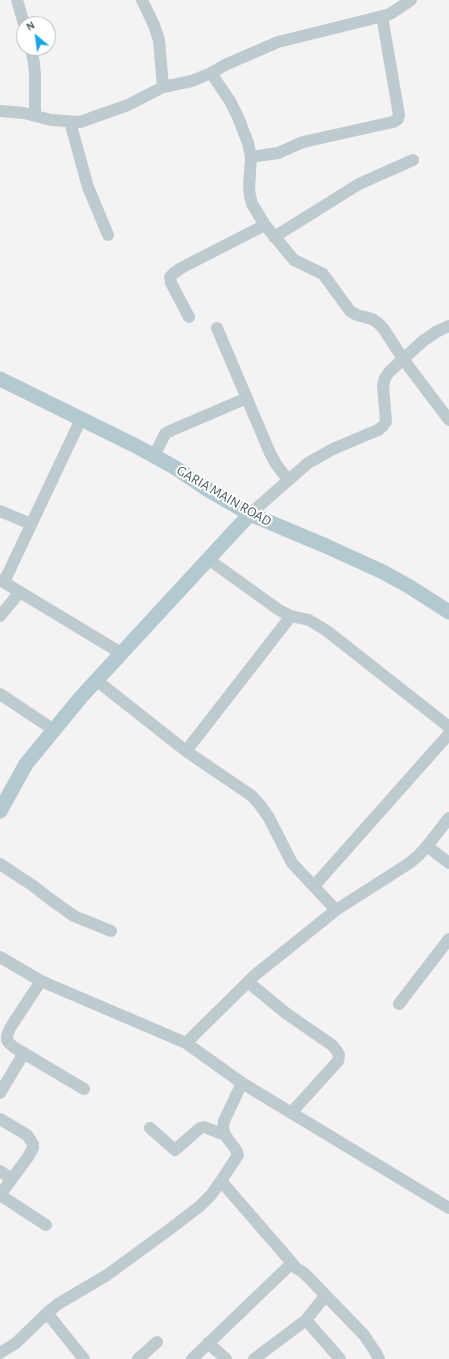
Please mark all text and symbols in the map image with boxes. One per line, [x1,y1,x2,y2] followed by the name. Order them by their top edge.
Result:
[16,16,56,56] north arrow
[24,19,36,33] text: N
[174,462,274,530] street label: GARIA MAIN ROAD

